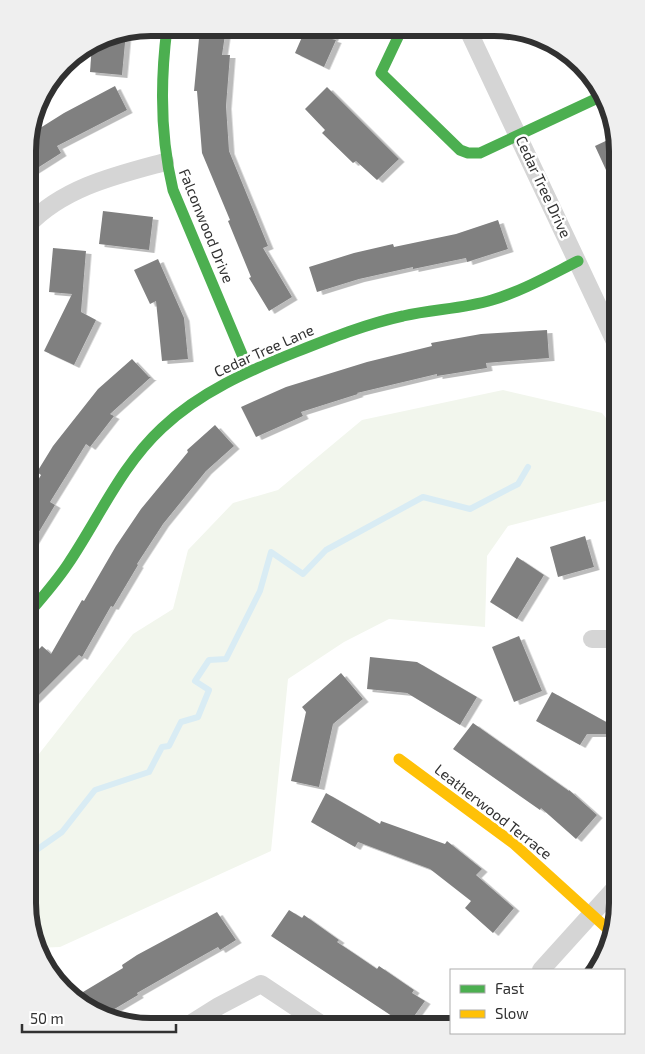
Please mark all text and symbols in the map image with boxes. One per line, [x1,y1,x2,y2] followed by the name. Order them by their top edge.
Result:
[512,133,575,240] street label: Cedar Tree Drive
[176,166,238,285] street label: Falconwood Drive
[211,320,316,380] street label: Cedar Tree Lane
[431,760,556,863] street label: Leatherwood Terrace
[450,969,625,1034] legend
[495,979,525,997] text: Fast
[22,1002,176,1034] scale bar
[495,1004,529,1022] text: Slow
[30,1009,64,1027] text: 50 m

